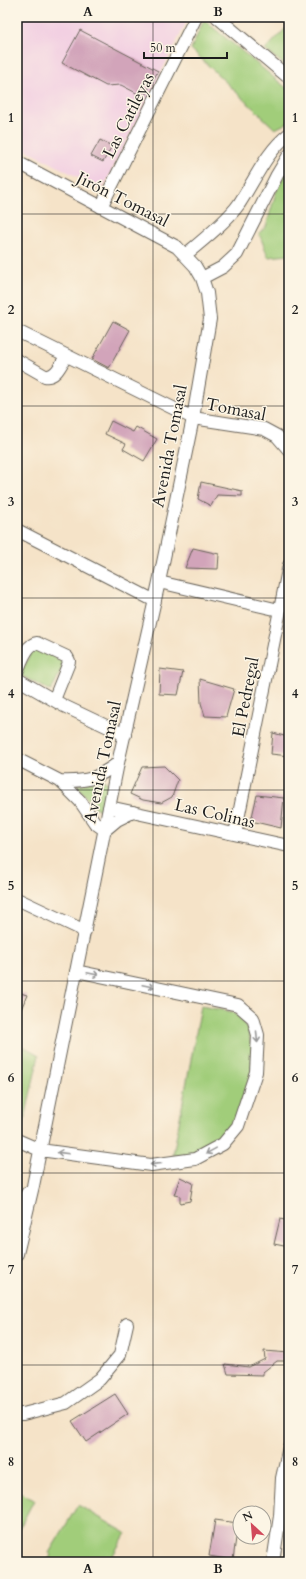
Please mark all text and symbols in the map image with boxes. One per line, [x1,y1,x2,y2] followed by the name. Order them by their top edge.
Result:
[83,3,93,21] text: A
[213,3,223,21] text: B
[144,34,227,60] scale bar
[150,40,177,56] text: 50 m
[97,69,160,162] street label: Las Catileyas
[8,109,14,127] text: 1
[292,109,298,127] text: 1
[70,165,174,233] street label: Jirón Tomasal
[8,301,15,319] text: 2
[292,301,299,319] text: 2
[146,382,193,509] street label: Avenida Tomasal
[204,392,269,427] street label: Tomasal
[8,493,15,511] text: 3
[292,493,299,511] text: 3
[226,654,265,739] street label: El Pedregal
[8,685,15,703] text: 4
[292,685,299,703] text: 4
[78,698,127,825] street label: Avenida Tomasal
[172,793,258,834] street label: Las Colinas
[8,877,14,895] text: 5
[292,877,298,895] text: 5
[86,971,99,979] one-way arrow
[141,983,154,991] one-way arrow
[253,1030,260,1043] one-way arrow
[8,1069,15,1087] text: 6
[292,1069,299,1087] text: 6
[205,1147,217,1155] one-way arrow
[57,1150,70,1157] one-way arrow
[150,1161,163,1168] one-way arrow
[8,1261,15,1279] text: 7
[292,1261,299,1279] text: 7
[8,1453,14,1471] text: 8
[292,1453,298,1471] text: 8
[232,1505,272,1545] north arrow
[240,1507,256,1525] text: N
[83,1560,93,1578] text: A
[213,1560,223,1578] text: B

